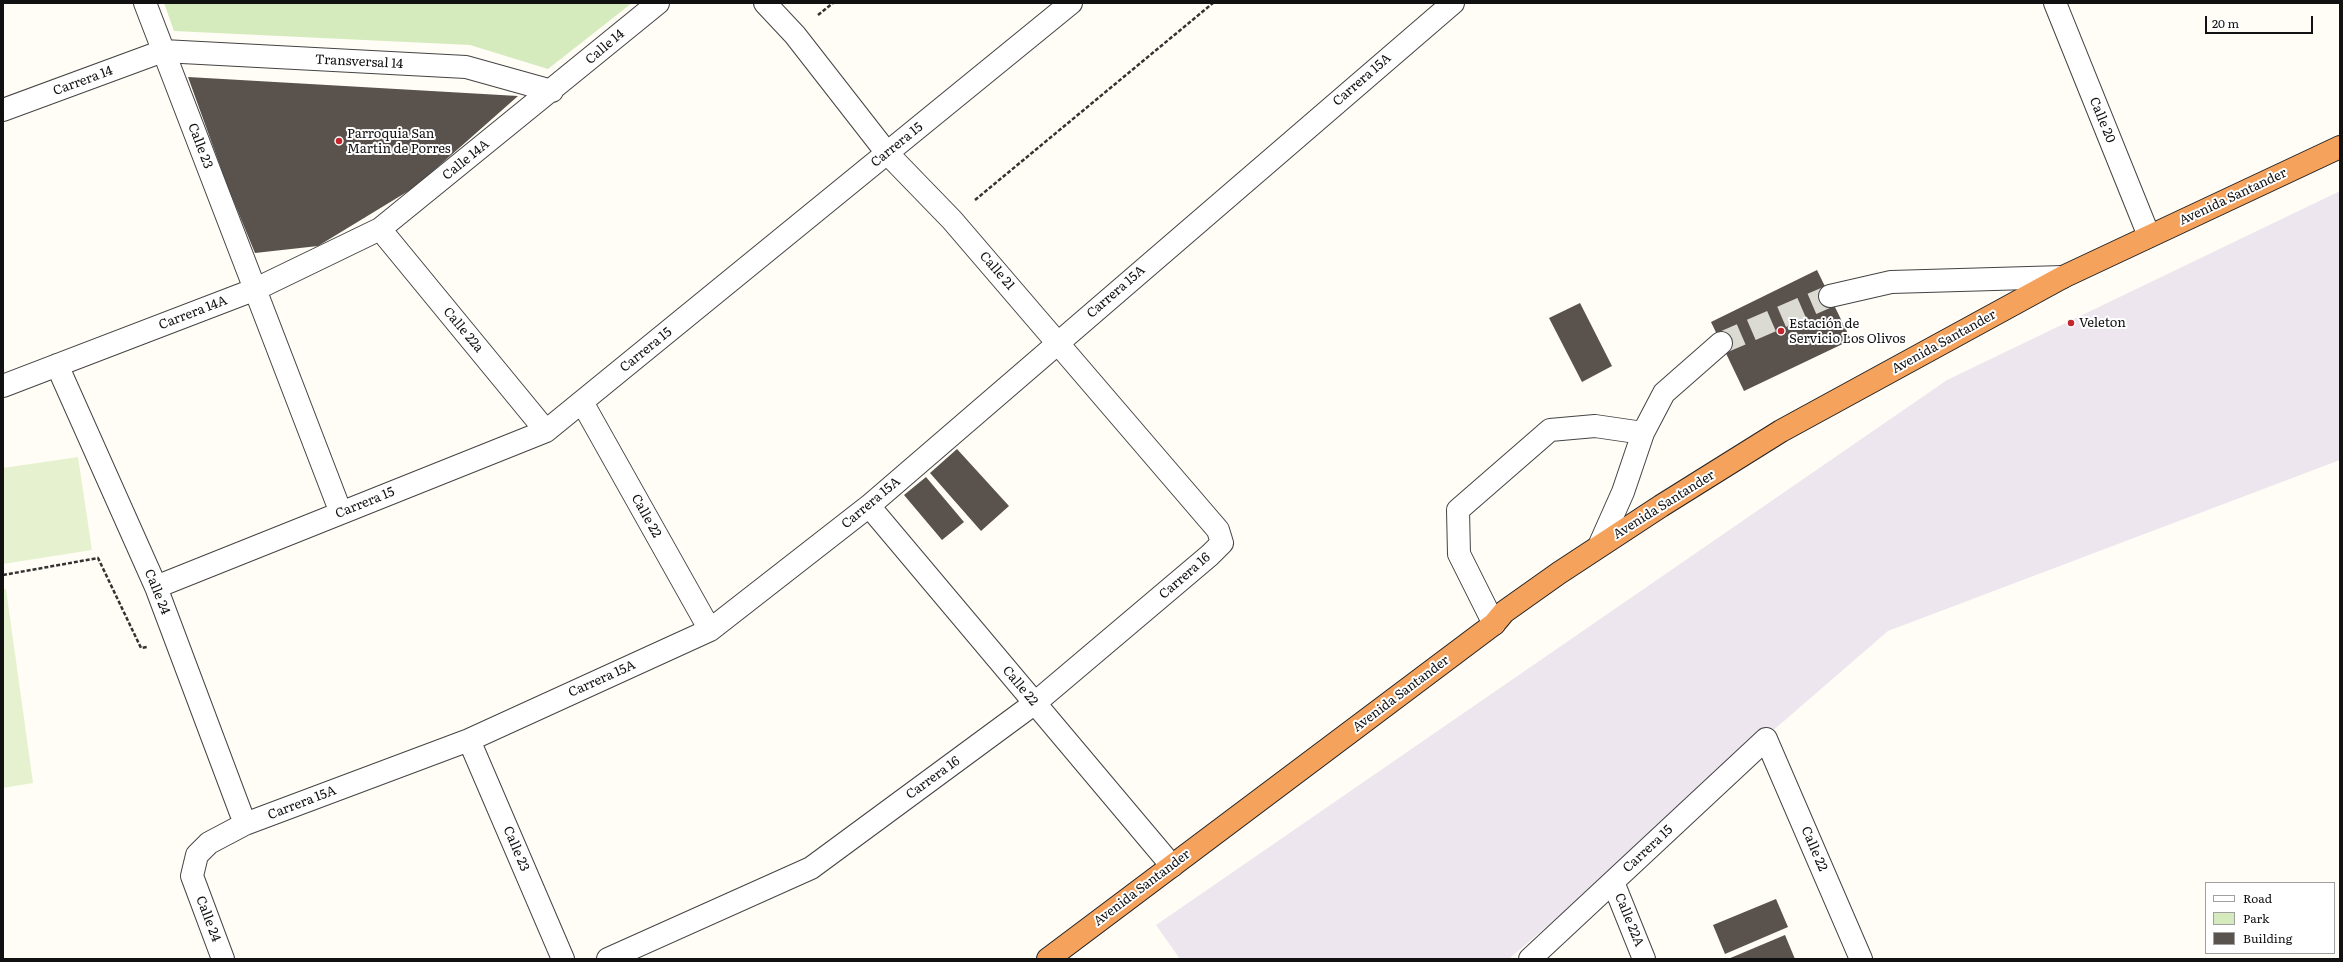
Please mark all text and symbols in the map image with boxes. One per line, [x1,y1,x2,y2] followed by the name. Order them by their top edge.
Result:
[2207,8,2315,34] scale bar
[2212,14,2239,32] text: 20 m
[582,26,628,68] street label: Calle 14
[1330,51,1394,109] street label: Carrera 15A
[314,52,404,72] street label: Transversal 14
[51,63,115,99] street label: Carrera 14
[2086,95,2118,145] street label: Calle 20
[868,119,926,171] street label: Carrera 15
[184,121,216,171] street label: Calle 23
[347,126,451,157] place label: Parroquia San Martin de Porres
[334,136,344,146] marker: Parroquia San Martin de Porres
[440,137,492,183] street label: Calle 14A
[2177,165,2289,229] street label: Avenida Santander
[976,249,1018,293] street label: Calle 21
[1084,263,1148,321] street label: Carrera 15A
[157,293,229,333] street label: Carrera 14A
[440,304,486,356] street label: Calle 22a
[1889,307,1999,377] street label: Avenida Santander
[2079,315,2126,331] place label: Veleton
[1789,316,1905,347] place label: Estación de Servicio Los Olivos
[2066,318,2076,328] marker: Veleton
[617,324,675,376] street label: Carrera 15
[1776,326,1786,336] marker: Estación de Servicio Los Olivos
[1610,467,1718,543] street label: Avenida Santander
[838,474,904,532] street label: Carrera 15A
[333,484,397,522] street label: Carrera 15
[628,492,664,540] street label: Calle 22
[1156,550,1214,602] street label: Carrera 16
[141,567,173,617] street label: Calle 24
[1350,653,1452,735] street label: Avenida Santander
[566,657,638,701] street label: Carrera 15A
[999,663,1041,709] street label: Calle 22
[903,753,963,803] street label: Carrera 16
[266,783,338,823] street label: Carrera 15A
[1620,822,1676,876] street label: Carrera 15
[500,824,532,874] street label: Calle 23
[1798,824,1830,874] street label: Calle 22
[1091,847,1193,929] street label: Avenida Santander
[2205,882,2335,954] legend
[2243,889,2272,907] text: Road
[1611,891,1647,949] street label: Calle 22A
[192,894,224,944] street label: Calle 24
[2243,909,2269,927] text: Park
[2243,929,2292,947] text: Building

